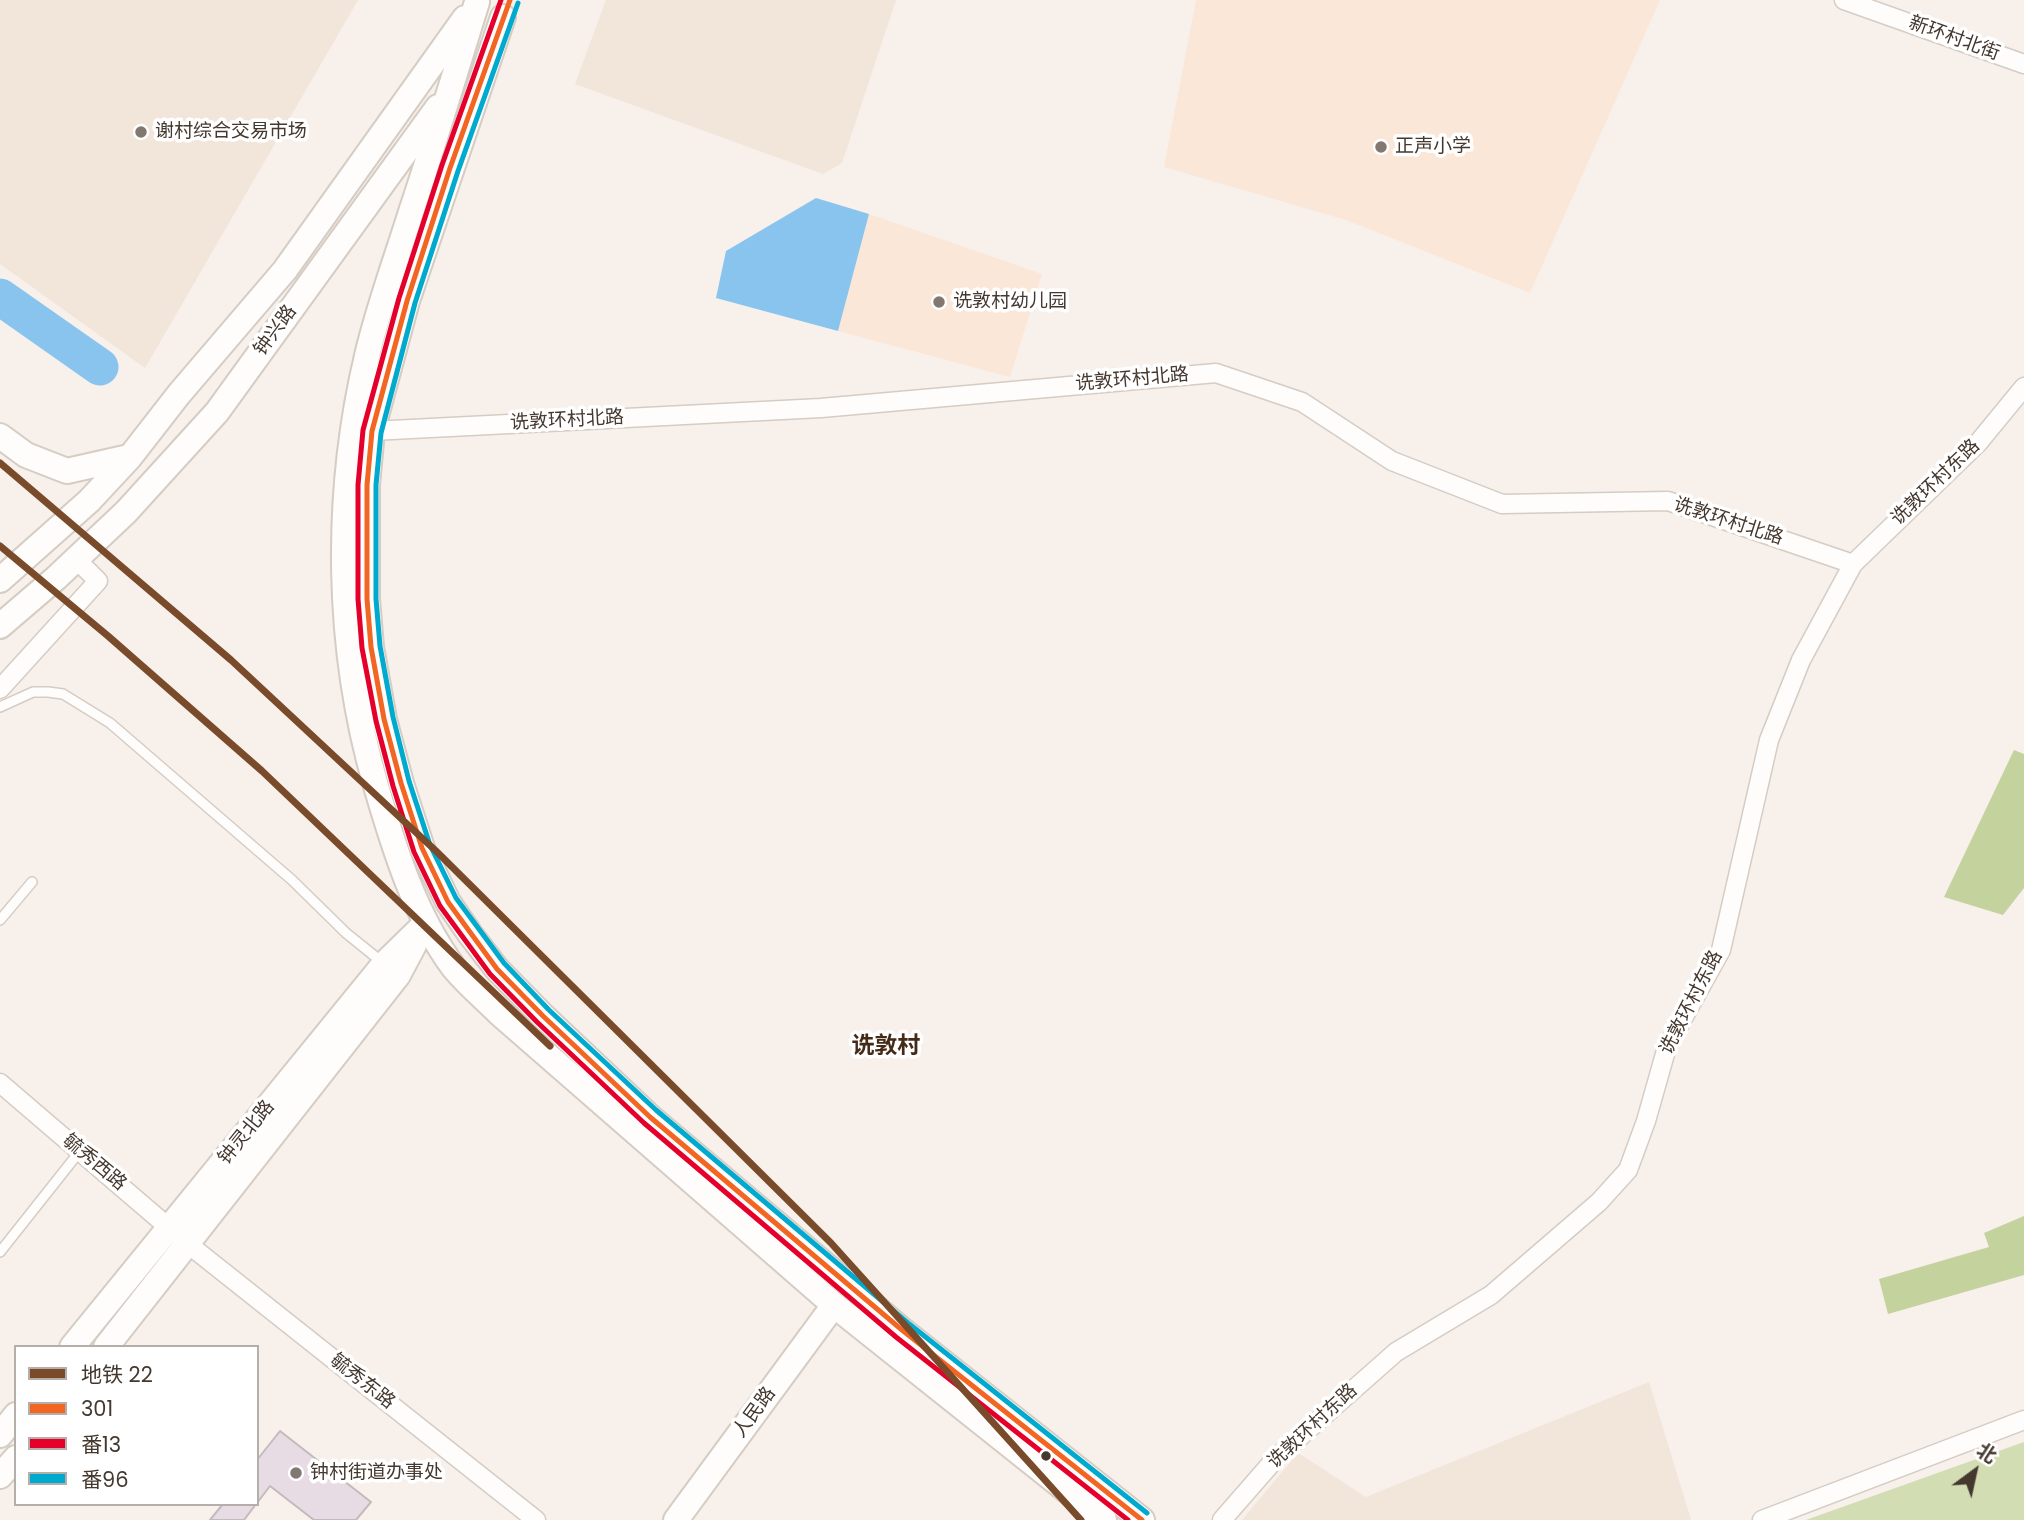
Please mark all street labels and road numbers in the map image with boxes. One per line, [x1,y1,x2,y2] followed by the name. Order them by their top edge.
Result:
[1905,12,2003,66] street label: 新环村北街
[250,301,302,361] street label: 钟兴路
[1074,364,1190,396] street label: 诜敦环村北路
[509,407,625,435] street label: 诜敦环村北路
[1887,435,1985,531] street label: 诜敦环村东路
[1670,494,1786,550] street label: 诜敦环村北路
[1656,947,1728,1059] street label: 诜敦环村东路
[214,1096,280,1170] street label: 钟灵北路
[58,1130,130,1196] street label: 毓秀西路
[325,1350,399,1414] street label: 毓秀东路
[1264,1380,1362,1474] street label: 诜敦环村东路
[729,1383,781,1443] street label: 人民路

